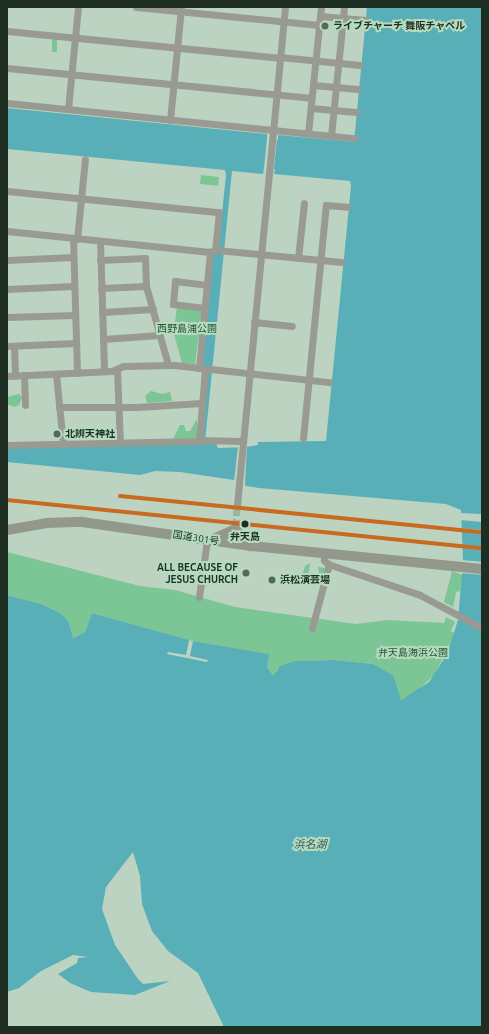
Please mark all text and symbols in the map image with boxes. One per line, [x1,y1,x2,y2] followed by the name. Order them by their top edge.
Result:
[333,20,465,32] place label: ライブチャーチ 舞阪チャペル
[320,21,330,31] marker: ライブチャーチ 舞阪チャペル
[157,323,217,335] park label: 西野島浦公園
[65,428,115,440] place label: 北辨天神社
[52,429,62,439] marker: 北辨天神社
[239,518,251,530] marker: 弁天島
[172,528,220,548] street label: 国道301号
[230,531,260,543] place label: 弁天島
[157,561,238,584] place label: ALL BECAUSE OF JESUS CHURCH
[241,568,251,578] marker: ALL BECAUSE OF JESUS CHURCH
[280,574,330,586] place label: 浜松演芸場
[267,575,277,585] marker: 浜松演芸場
[378,647,448,659] park label: 弁天島海浜公園
[294,837,326,851] water label: 浜名湖

